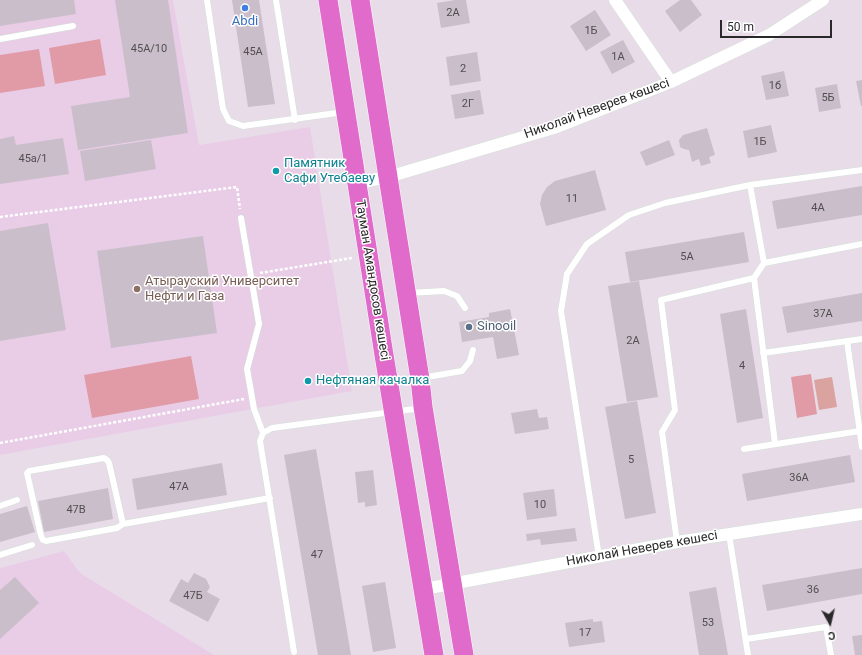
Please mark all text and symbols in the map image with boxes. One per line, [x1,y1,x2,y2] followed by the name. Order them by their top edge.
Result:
[240,3,250,13] marker: Abdi
[446,6,460,20] house number: 2А
[722,12,834,38] scale bar
[232,14,258,30] place label: Abdi
[727,20,754,34] text: 50 m
[584,24,598,38] house number: 1Б
[131,42,167,56] house number: 45А/10
[243,45,263,59] house number: 45А
[611,50,625,64] house number: 1А
[460,62,466,76] house number: 2
[522,75,672,143] street label: Николай Неверев көшесі
[769,79,781,93] house number: 1б
[821,91,835,105] house number: 5Б
[462,97,474,111] house number: 2Г
[753,135,767,149] house number: 1Б
[18,152,48,166] house number: 45а/1
[284,156,375,187] place label: Памятник Сафи Утебаеву
[271,166,281,176] marker: Памятник Сафи Утебаеву
[566,192,578,206] house number: 11
[352,199,392,361] street label: Тауман Амандосов көшесі
[811,201,825,215] house number: 4А
[680,250,694,264] house number: 5А
[145,274,299,305] place label: Атырауский Университет Нефти и Газа
[132,284,142,294] marker: Атырауский Университет Нефти и Газа
[813,307,833,321] house number: 37А
[477,319,516,335] place label: Sinooil
[464,322,474,332] marker: Sinooil
[626,334,640,348] house number: 2А
[739,359,745,373] house number: 4
[316,373,429,389] place label: Нефтяная качалка
[303,376,313,386] marker: Нефтяная качалка
[628,453,634,467] house number: 5
[789,471,809,485] house number: 36А
[169,480,189,494] house number: 47А
[534,498,546,512] house number: 10
[66,503,86,517] house number: 47В
[565,528,719,570] street label: Николай Неверев көшесі
[311,548,323,562] house number: 47
[807,583,819,597] house number: 36
[183,589,203,603] house number: 47Б
[810,603,850,643] north arrow
[702,616,714,630] house number: 53
[579,626,591,640] house number: 17
[827,628,836,642] text: С

